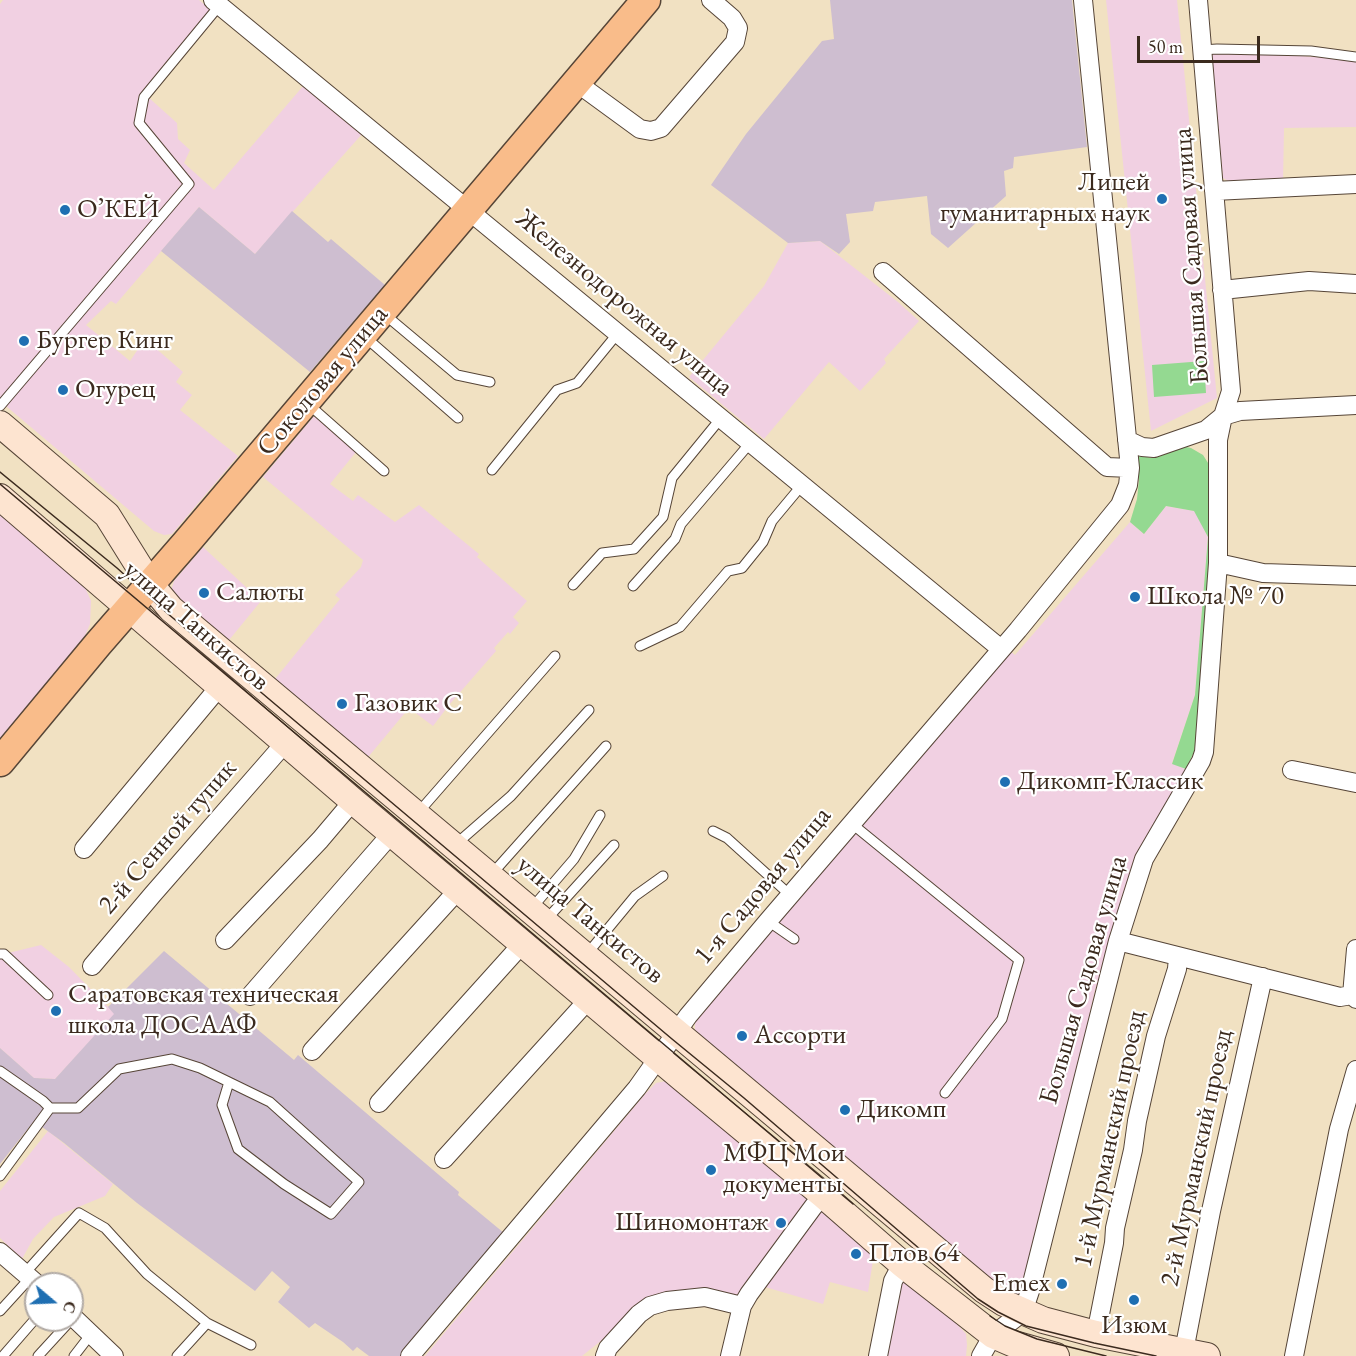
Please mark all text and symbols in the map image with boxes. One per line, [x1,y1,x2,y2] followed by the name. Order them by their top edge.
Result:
[1140,24,1263,62] scale bar
[1148,35,1183,58] text: 50 m
[1167,127,1217,385] street label: Большая Садовая улица
[940,167,1150,230] place label: Лицей гуманитарных наук
[1155,192,1169,206] marker: Лицей гуманитарных наук
[77,194,159,226] place label: О’КЕЙ
[58,203,72,217] marker: О’КЕЙ
[509,203,739,403] street label: Железнодорожная улица
[251,299,395,463] street label: Соколовая улица
[36,325,173,357] place label: Бургер Кинг
[17,334,31,348] marker: Бургер Кинг
[75,374,155,406] place label: Огурец
[56,383,70,397] marker: Огурец
[116,554,276,698] street label: улица Танкистов
[216,577,304,609] place label: Салюты
[1147,581,1284,613] place label: Школа № 70
[197,586,211,600] marker: Салюты
[1128,590,1142,604] marker: Школа № 70
[354,688,462,720] place label: Газовик С
[335,697,349,711] marker: Газовик С
[92,753,244,921] street label: 2-й Сенной тупик
[1017,766,1203,798] place label: Дикомп-Классик
[998,775,1012,789] marker: Дикомп-Классик
[688,800,838,972] street label: 1-я Садовая улица
[510,849,670,991] street label: улица Танкистов
[1033,852,1135,1108] street label: Большая Садовая улица
[68,979,339,1042] place label: Саратовская техническая школа ДОСААФ
[49,1004,63,1018] marker: Саратовская техническая школа ДОСААФ
[1067,1008,1153,1270] street label: 1-й Мурманский проезд
[754,1020,846,1052] place label: Ассорти
[1154,1027,1240,1289] street label: 2-й Мурманский проезд
[735,1029,749,1043] marker: Ассорти
[857,1094,946,1126] place label: Дикомп
[838,1103,852,1117] marker: Дикомп
[723,1138,845,1201] place label: МФЦ Мои документы
[704,1163,718,1177] marker: МФЦ Мои документы
[615,1207,769,1239] place label: Шиномонтаж
[774,1216,788,1230] marker: Шиномонтаж
[868,1238,959,1270] place label: Плов 64
[849,1247,863,1261] marker: Плов 64
[992,1268,1050,1300] place label: Emex
[24,1272,84,1332] north arrow
[1055,1277,1069,1291] marker: Emex
[1127,1293,1141,1307] marker: Изюм
[58,1299,81,1316] text: С
[1101,1310,1167,1342] place label: Изюм

